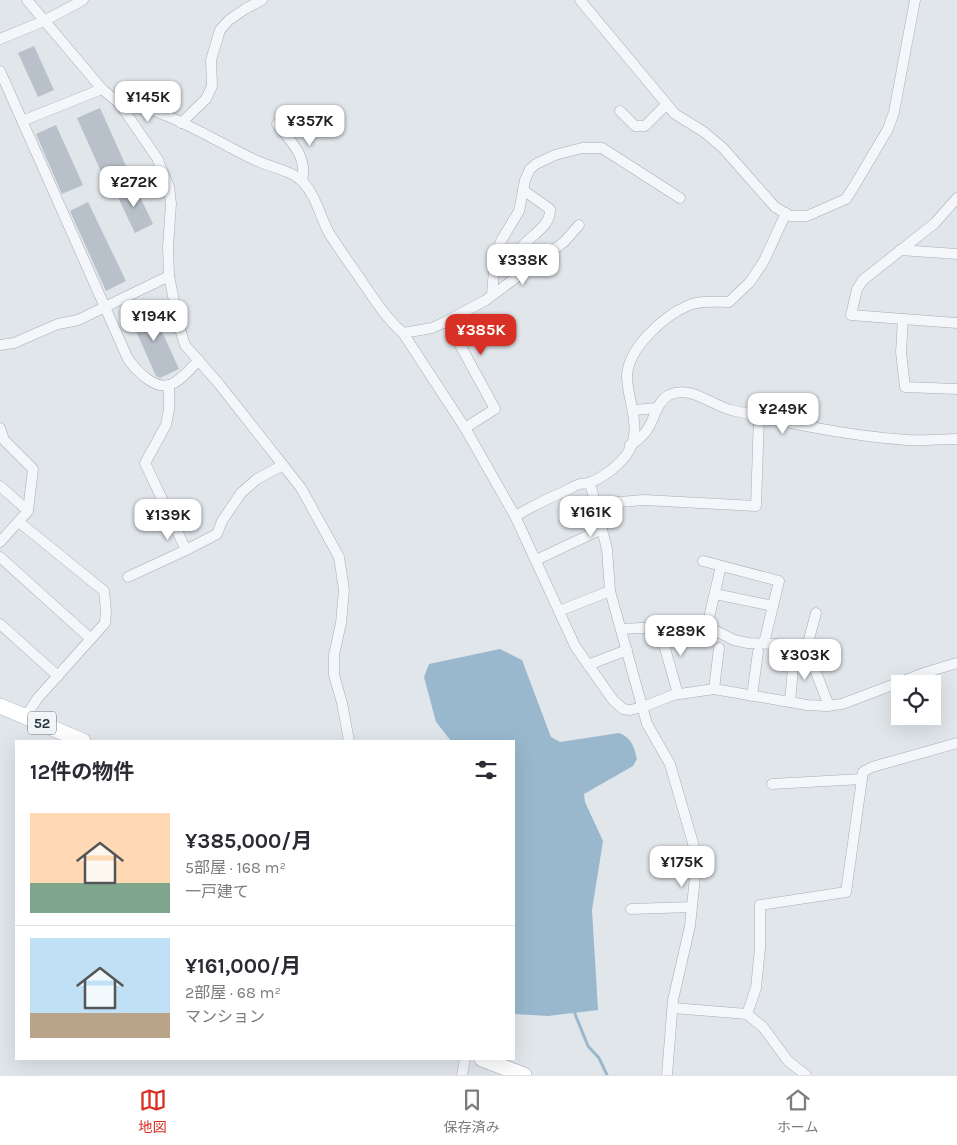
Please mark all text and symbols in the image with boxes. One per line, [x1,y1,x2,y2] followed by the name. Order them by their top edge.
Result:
[113,80,183,123] pin: ¥145K
[126,87,170,106] text: ¥145K
[275,104,345,147] pin: ¥357K
[286,111,334,130] text: ¥357K
[99,166,169,208] pin: ¥272K
[110,172,158,191] text: ¥272K
[488,244,558,286] pin: ¥338K
[498,250,548,269] text: ¥338K
[119,300,189,342] pin: ¥194K
[132,306,176,325] text: ¥194K
[446,314,516,356] pin: ¥385K
[456,320,506,339] text: ¥385K
[748,392,818,435] pin: ¥249K
[759,399,807,418] text: ¥249K
[556,496,626,538] pin: ¥161K
[133,498,203,541] pin: ¥139K
[571,502,611,521] text: ¥161K
[145,505,191,524] text: ¥139K
[646,614,716,657] pin: ¥289K
[656,621,706,640] text: ¥289K
[770,638,840,681] pin: ¥303K
[780,645,830,664] text: ¥303K
[891,675,941,725] map controls
[891,675,941,725] button: locate
[28,711,56,734] road number: 52
[472,756,500,784] icon: filters
[30,760,134,784] text: 12件の物件
[185,829,312,853] text: ¥385,000/月
[70,833,130,893] icon: home
[647,846,717,888] pin: ¥175K
[661,852,703,871] text: ¥175K
[185,858,286,877] text: 5部屋 · 168 m²
[185,882,249,901] text: 一戸建て
[185,954,301,978] text: ¥161,000/月
[70,958,130,1018] icon: home
[185,983,281,1002] text: 2部屋 · 68 m²
[185,1007,265,1026] text: マンション
[139,1086,167,1136] tab: 地図
[444,1086,500,1136] tab: 保存済み
[777,1086,818,1136] tab: ホーム

